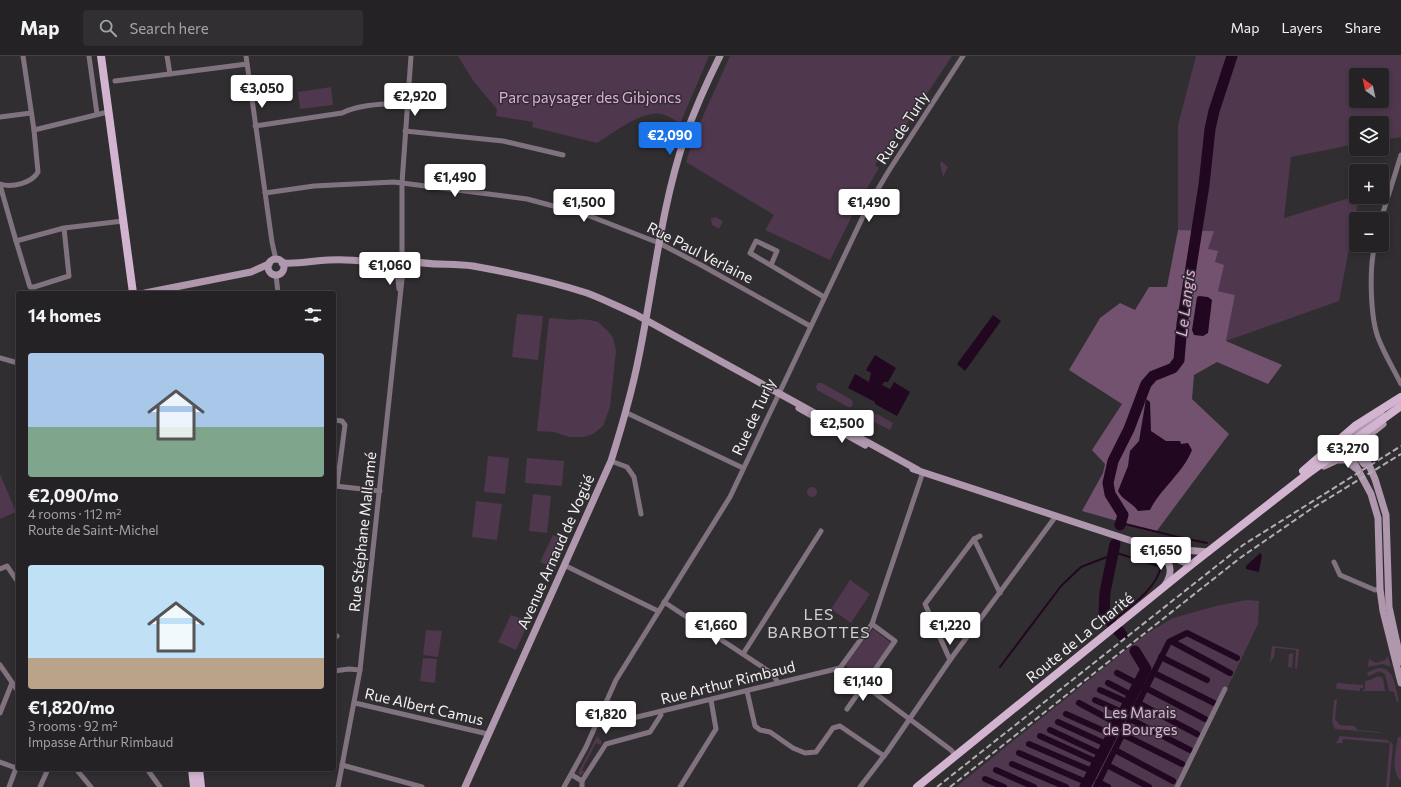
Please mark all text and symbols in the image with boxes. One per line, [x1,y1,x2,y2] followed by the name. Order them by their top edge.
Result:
[83,10,363,46] search box
[20,16,59,39] text: Map
[97,17,119,39] icon: search
[129,19,209,37] text: Search here
[1231,19,1259,36] text: Map
[1281,19,1323,36] text: Layers
[1345,19,1381,36] text: Share
[1349,68,1389,108] north arrow
[1349,68,1389,252] map controls
[229,75,295,109] pin: €3,050
[240,80,284,96] text: €3,050
[382,83,448,117] pin: €2,920
[393,88,437,104] text: €2,920
[499,88,681,106] park label: Parc paysager des Gibjoncs
[872,88,932,167] street label: Rue de Turly
[1349,116,1389,156] button: layers
[637,122,703,156] pin: €2,090
[648,127,692,143] text: €2,090
[422,164,488,198] pin: €1,490
[1349,164,1389,204] button: +
[434,169,476,185] text: €1,490
[551,189,617,223] pin: €1,500
[836,189,902,223] pin: €1,490
[562,194,606,210] text: €1,500
[848,194,890,210] text: €1,490
[1349,212,1389,252] button: −
[644,218,757,287] street label: Rue Paul Verlaine
[357,252,423,286] pin: €1,060
[368,257,412,273] text: €1,060
[1171,268,1198,338] water label: Le Langis
[302,304,324,326] icon: filters
[28,305,101,326] text: 14 homes
[727,375,779,458] street label: Rue de Turly
[140,379,212,451] icon: home
[809,410,875,444] pin: €2,500
[820,415,864,431] text: €2,500
[1315,435,1381,469] pin: €3,270
[1327,440,1369,456] text: €3,270
[345,451,379,613] street label: Rue Stéphane Mallarmé
[513,471,597,632] street label: Avenue Arnaud de Vogüé
[28,485,119,506] text: €2,090/mo
[28,506,121,522] text: 4 rooms · 112 m²
[28,522,159,538] text: Route de Saint-Michel
[1128,537,1194,571] pin: €1,650
[1140,542,1182,558] text: €1,650
[1022,588,1137,686] street label: Route de La Charité
[140,591,212,663] icon: home
[767,604,871,641] district label: LES BARBOTTES
[683,612,749,646] pin: €1,660
[917,612,983,646] pin: €1,220
[695,617,737,633] text: €1,660
[929,617,971,633] text: €1,220
[659,657,797,707] street label: Rue Arthur Rimbaud
[830,668,896,702] pin: €1,140
[843,673,883,689] text: €1,140
[363,684,486,728] street label: Rue Albert Camus
[28,697,115,718] text: €1,820/mo
[573,701,639,735] pin: €1,820
[1102,703,1178,738] park label: Les Marais de Bourges
[585,706,627,722] text: €1,820
[28,718,118,734] text: 3 rooms · 92 m²
[28,734,173,750] text: Impasse Arthur Rimbaud

